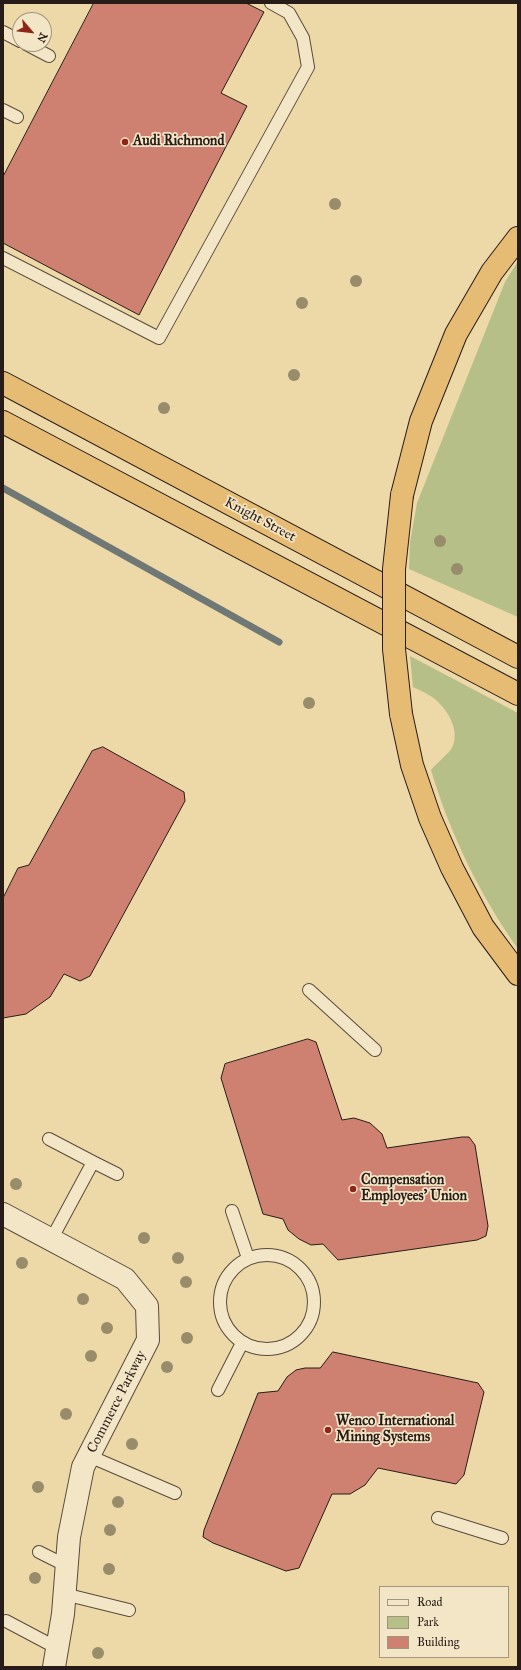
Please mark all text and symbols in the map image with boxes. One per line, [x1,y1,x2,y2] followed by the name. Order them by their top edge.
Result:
[12,12,52,52] north arrow
[34,30,50,45] text: N
[133,134,224,150] place label: Audi Richmond
[120,137,130,147] marker: Audi Richmond
[221,494,299,546] street label: Knight Street
[361,1173,467,1206] place label: Compensation Employees’ Union
[348,1184,358,1194] marker: Compensation Employees’ Union
[84,1348,150,1456] street label: Commerce Parkway
[336,1414,454,1446] place label: Wenco International Mining Systems
[323,1425,333,1435] marker: Wenco International Mining Systems
[379,1586,509,1658] legend
[417,1595,443,1609] text: Road
[417,1615,439,1629] text: Park
[417,1635,459,1649] text: Building

